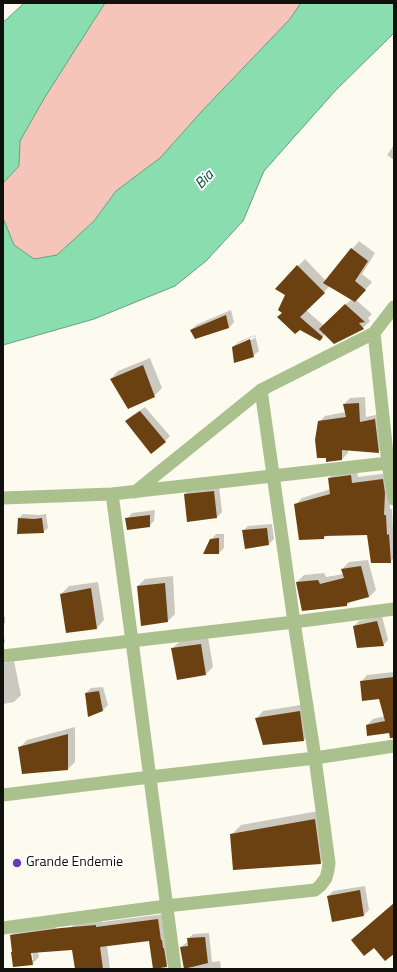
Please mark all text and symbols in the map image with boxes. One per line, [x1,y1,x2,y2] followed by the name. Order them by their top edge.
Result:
[192,167,218,193] water label: Bia
[26,855,123,871] place label: Grande Endemie
[11,857,23,869] marker: Grande Endemie

